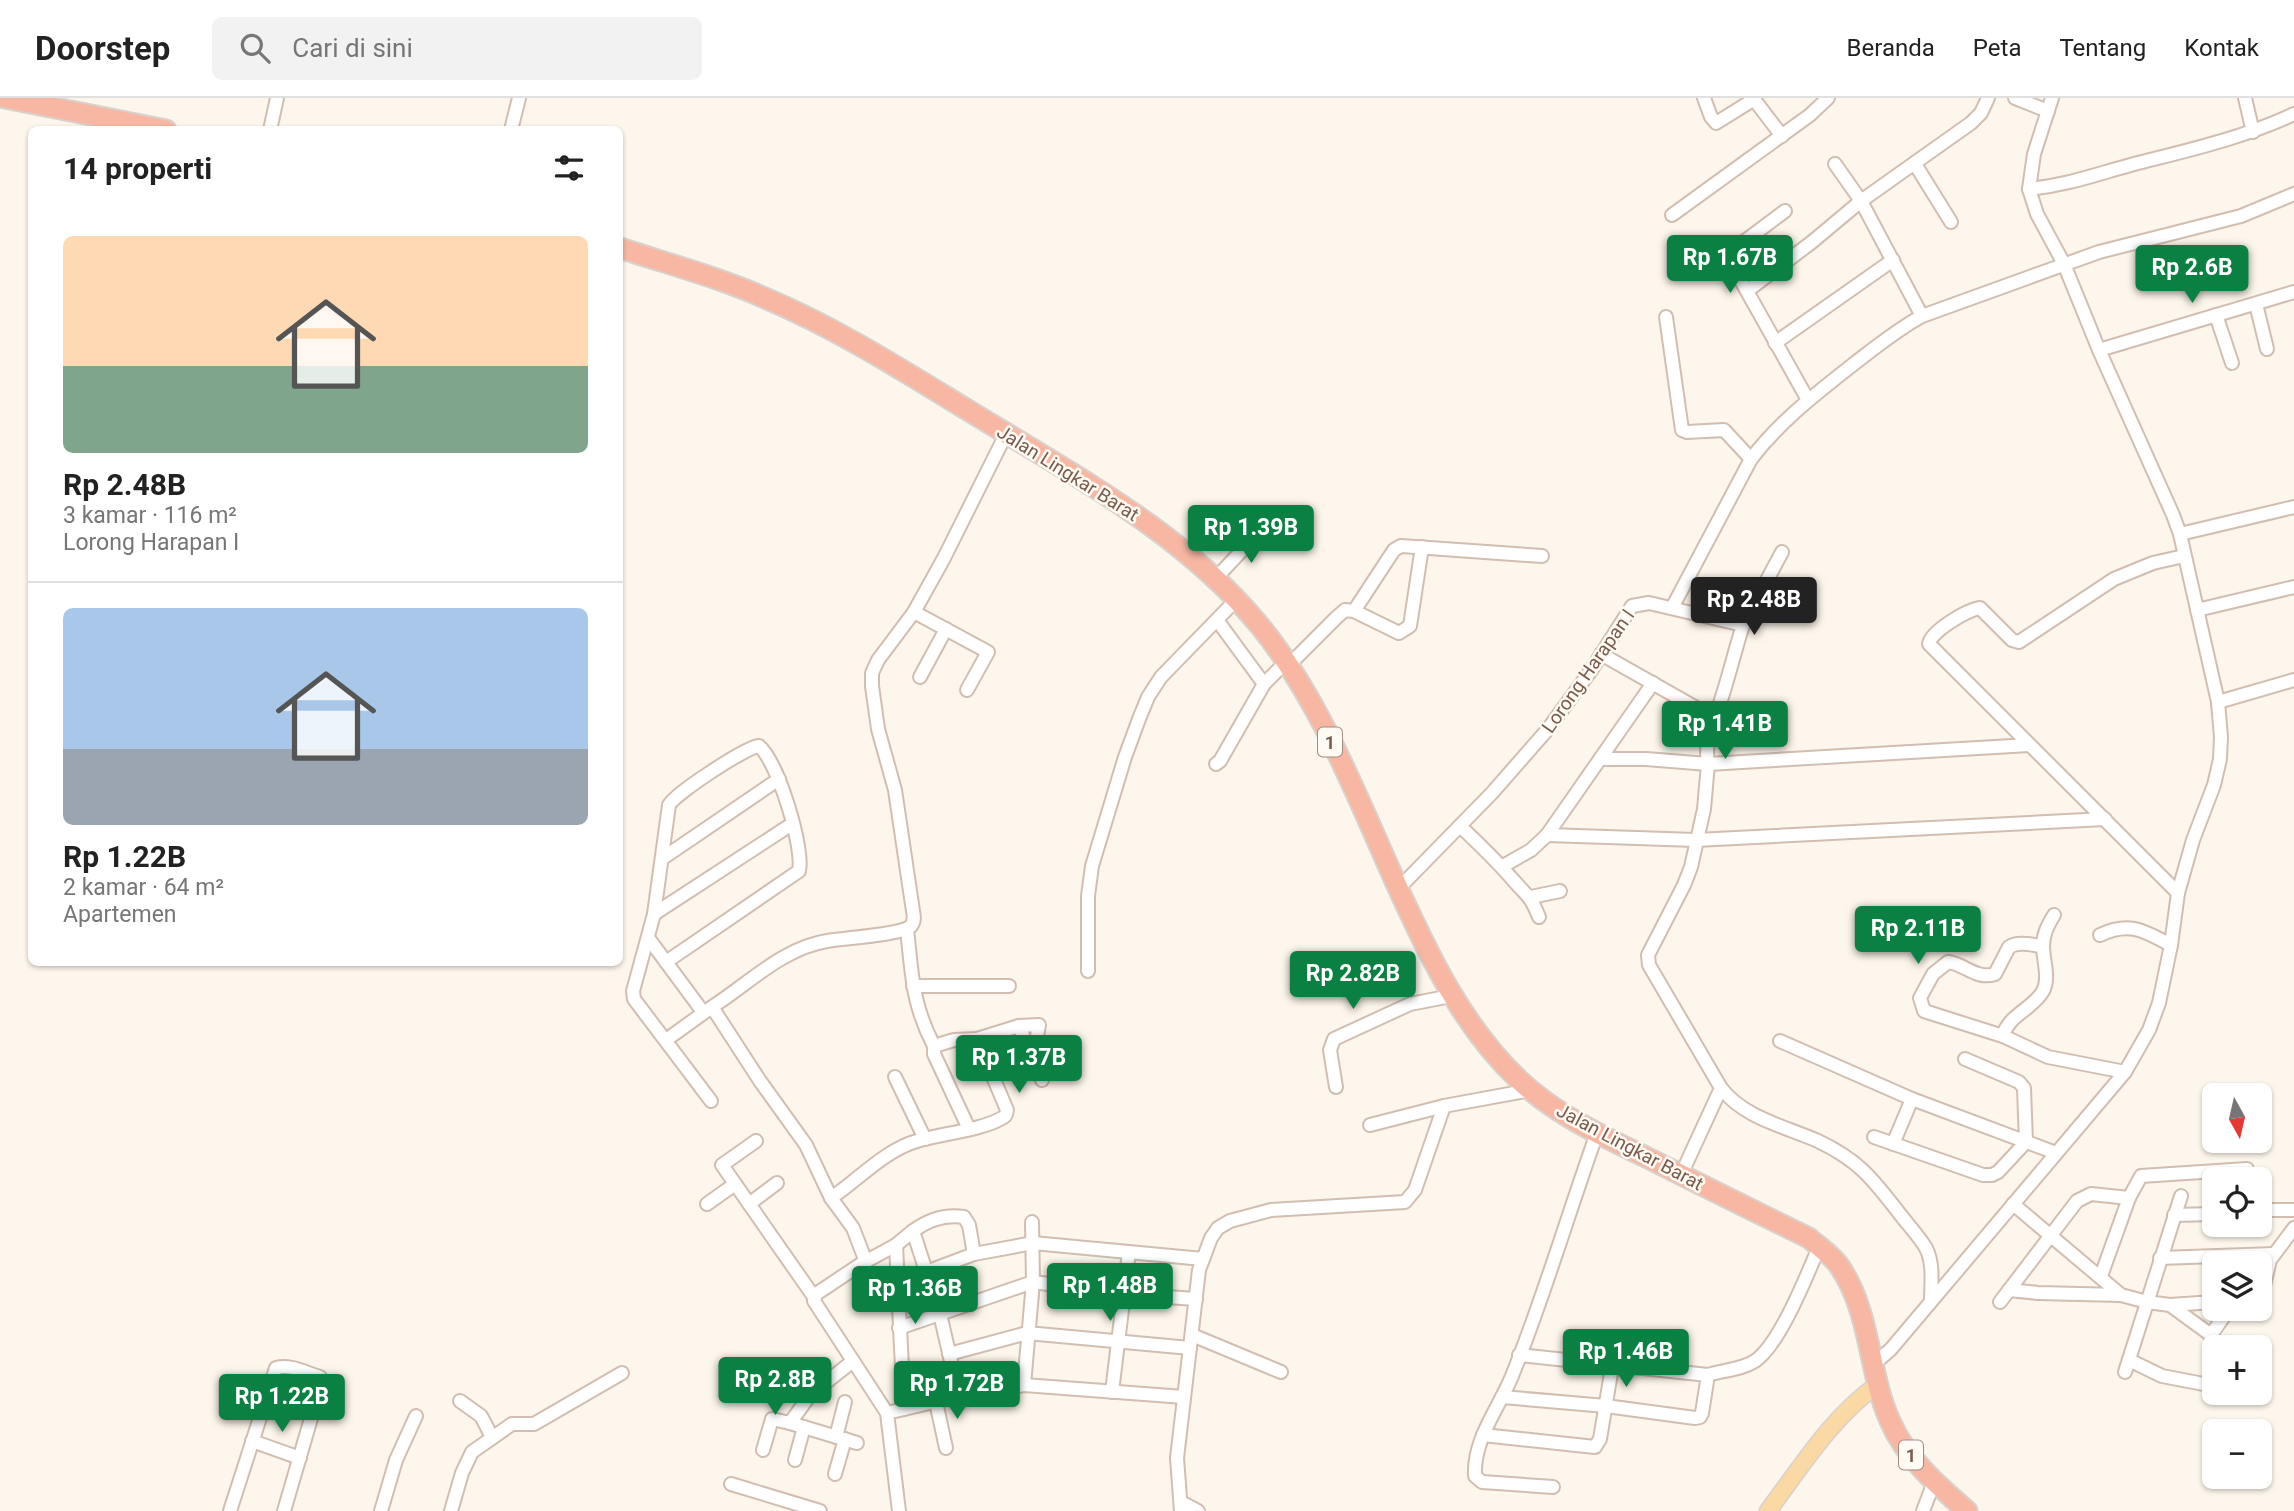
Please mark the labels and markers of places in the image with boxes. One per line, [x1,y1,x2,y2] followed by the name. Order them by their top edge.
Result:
[1658,236,1802,295] pin: Rp 1.67B
[2127,246,2257,305] pin: Rp 2.6B
[1179,505,1323,565] pin: Rp 1.39B
[1682,578,1826,637] pin: Rp 2.48B
[1653,702,1797,761] pin: Rp 1.41B
[1846,906,1990,966] pin: Rp 2.11B
[1281,951,1425,1011] pin: Rp 2.82B
[947,1035,1091,1095] pin: Rp 1.37B
[1038,1264,1182,1323] pin: Rp 1.48B
[843,1266,987,1326] pin: Rp 1.36B
[1554,1330,1698,1389] pin: Rp 1.46B
[710,1358,840,1417] pin: Rp 2.8B
[885,1362,1029,1421] pin: Rp 1.72B
[210,1374,354,1434] pin: Rp 1.22B

